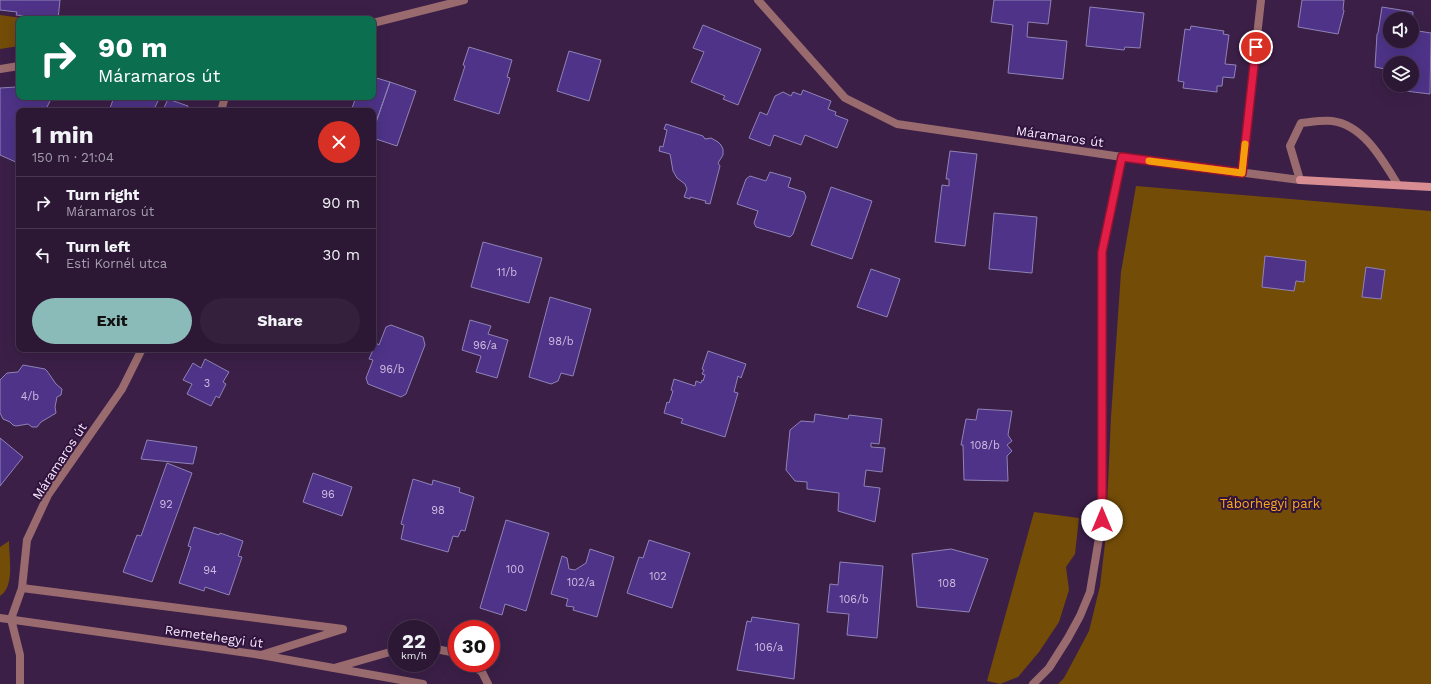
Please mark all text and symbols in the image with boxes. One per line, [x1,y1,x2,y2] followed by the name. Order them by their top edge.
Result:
[1383,12,1419,92] map controls
[1383,12,1419,48] button: sound
[1239,30,1273,64] pin
[98,31,168,64] text: 90 m
[32,32,84,84] icon: right
[1245,36,1267,58] icon: arrive
[1383,56,1419,92] button: layers
[98,65,220,86] text: Máramaros út
[32,121,94,149] text: 1 min
[318,121,360,163] button: close
[1015,123,1105,150] street label: Máramaros út
[32,150,114,165] text: 150 m · 21:04
[66,186,139,204] text: Turn right
[32,192,54,214] icon: right
[322,194,360,212] text: 90 m
[66,204,154,219] text: Máramaros út
[66,238,130,256] text: Turn left
[32,244,54,266] icon: left
[323,246,360,264] text: 30 m
[66,256,167,271] text: Esti Kornél utca
[497,266,517,279] house number: 11/b
[32,298,192,344] button: Exit
[200,298,360,344] button: Share
[548,335,574,348] house number: 98/b
[473,339,497,352] house number: 96/a
[379,363,405,376] house number: 96/b
[204,377,210,390] house number: 3
[21,390,39,403] house number: 4/b
[29,420,90,502] street label: Máramaros út
[970,439,1000,452] house number: 108/b
[321,488,335,501] house number: 96
[1220,496,1321,511] park label: Táborhegyi park
[159,498,173,511] house number: 92
[1081,499,1123,541] position arrow
[431,504,445,517] house number: 98
[506,563,524,576] house number: 100
[203,564,217,577] house number: 94
[649,570,667,583] house number: 102
[567,576,595,589] house number: 102/a
[938,577,956,590] house number: 108
[839,593,869,606] house number: 106/b
[448,620,500,672] speed limit sign: 30
[164,622,265,651] street label: Remetehegyi út
[402,629,426,653] text: 22
[755,641,783,654] house number: 106/a
[401,650,427,661] text: km/h

